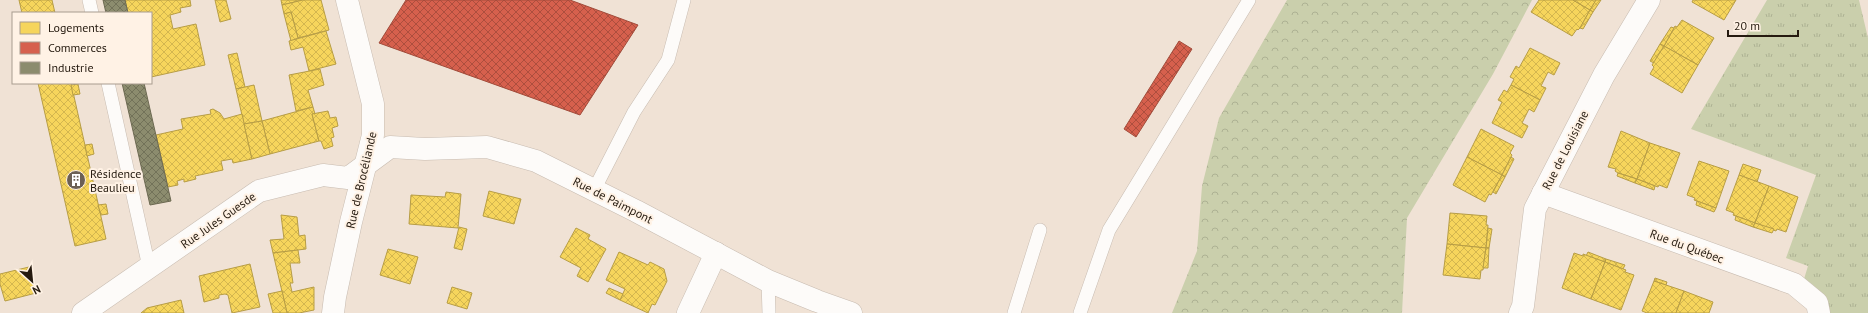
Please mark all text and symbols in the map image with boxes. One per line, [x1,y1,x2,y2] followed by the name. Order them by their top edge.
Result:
[12,12,152,84] legend
[1728,12,1798,38] scale bar
[1734,18,1760,33] text: 20 m
[48,20,104,35] text: Logements
[48,40,107,55] text: Commerces
[48,60,94,75] text: Industrie
[1539,108,1591,192] street label: Rue de Louisiane
[343,130,379,230] street label: Rue de Brocéliande
[90,166,141,195] place label: Résidence Beaulieu
[65,169,87,191] building icon: Résidence Beaulieu
[571,173,655,227] street label: Rue de Paimpont
[178,189,258,251] street label: Rue Jules Guesde
[1648,226,1727,267] street label: Rue du Québec
[12,261,52,301] north arrow
[30,282,43,298] text: N

